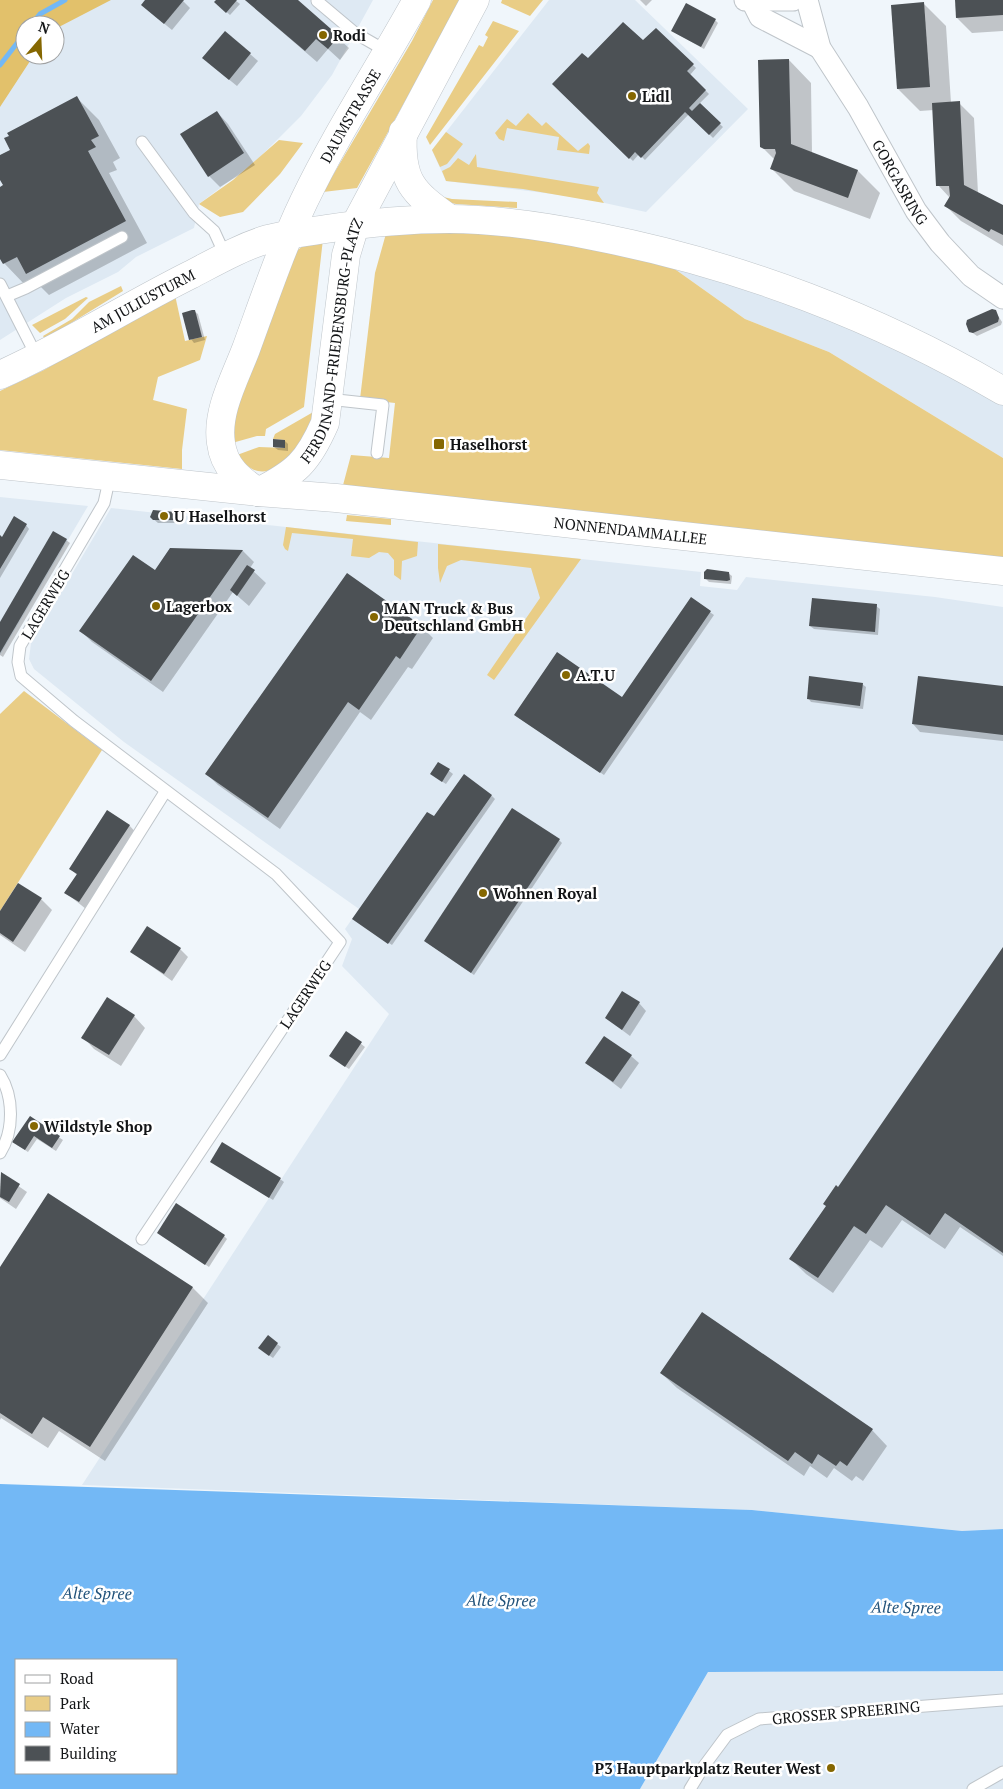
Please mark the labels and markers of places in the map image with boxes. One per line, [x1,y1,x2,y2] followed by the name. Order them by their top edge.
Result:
[333,25,366,45] place label: Rodi
[317,29,329,41] marker: Rodi
[642,86,670,106] place label: Lidl
[626,90,638,102] marker: Lidl
[450,434,527,454] place label: Haselhorst
[432,437,446,451] marker: Haselhorst
[174,506,266,526] place label: U Haselhorst
[158,510,170,522] marker: U Haselhorst
[166,596,233,616] place label: Lagerbox
[384,598,523,635] place label: MAN Truck & Bus Deutschland GmbH
[150,600,162,612] marker: Lagerbox
[368,611,380,623] marker: MAN Truck & Bus Deutschland GmbH
[576,665,615,685] place label: A.T.U
[560,669,572,681] marker: A.T.U
[493,883,597,903] place label: Wohnen Royal
[477,887,489,899] marker: Wohnen Royal
[44,1116,152,1136] place label: Wildstyle Shop
[28,1120,40,1132] marker: Wildstyle Shop
[595,1758,821,1778] place label: P3 Hauptparkplatz Reuter West
[825,1762,837,1774] marker: P3 Hauptparkplatz Reuter West

